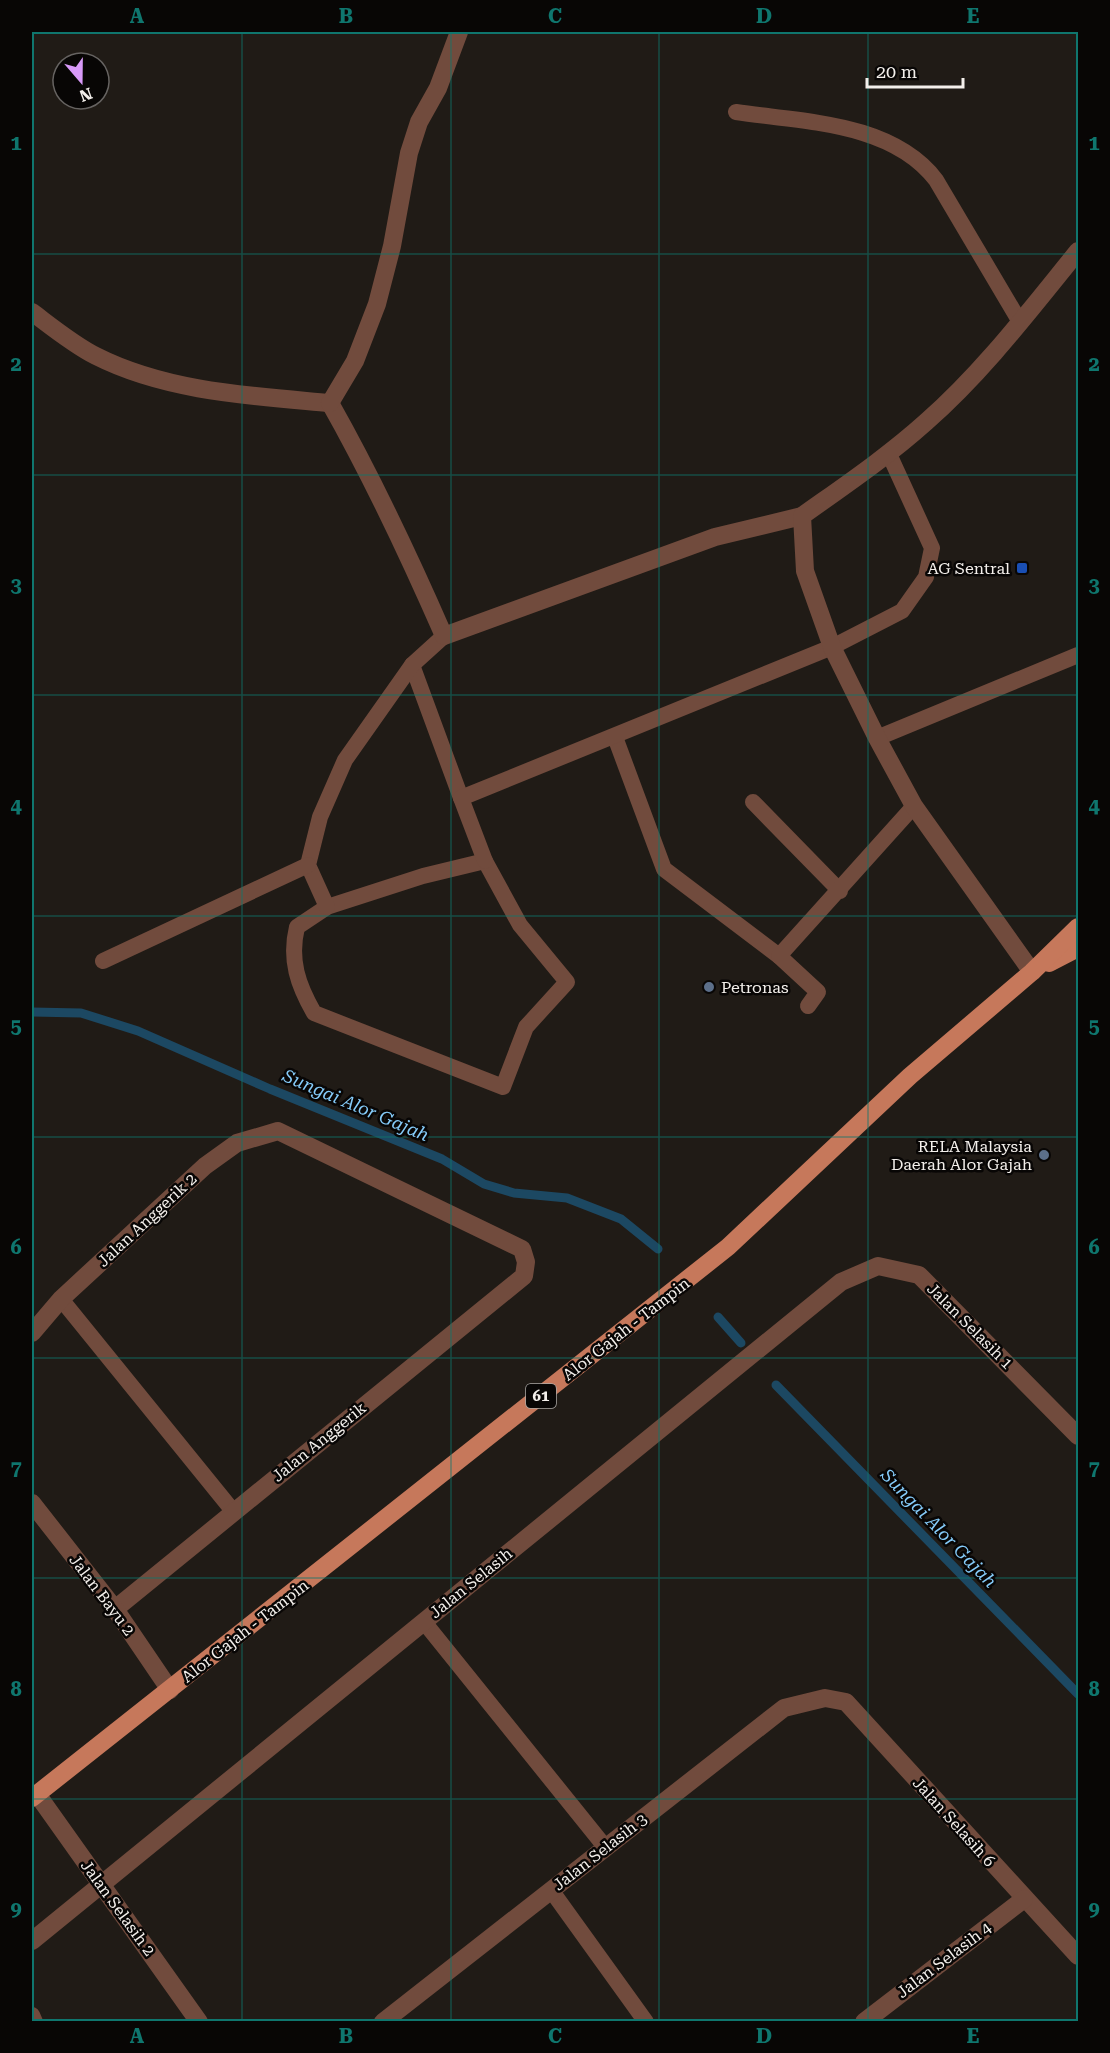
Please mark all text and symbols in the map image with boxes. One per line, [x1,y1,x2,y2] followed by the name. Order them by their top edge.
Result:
[130,4,145,28] text: A
[339,4,353,28] text: B
[548,4,562,28] text: C
[756,4,772,28] text: D
[967,4,980,28] text: E
[51,51,111,111] north arrow
[867,51,963,89] scale bar
[876,61,917,82] text: 20 m
[77,84,95,106] text: N
[10,131,22,155] text: 1
[1088,131,1100,155] text: 1
[10,352,22,376] text: 2
[1088,352,1100,376] text: 2
[927,559,1010,578] place label: AG Sentral
[1015,561,1029,575] marker: AG Sentral
[10,573,22,597] text: 3
[1088,573,1100,597] text: 3
[10,794,22,818] text: 4
[1088,794,1100,818] text: 4
[721,978,789,997] place label: Petronas
[702,980,716,994] marker: Petronas
[10,1014,22,1038] text: 5
[1088,1014,1100,1038] text: 5
[279,1064,432,1145] water label: Sungai Alor Gajah
[891,1137,1032,1174] place label: RELA Malaysia Daerah Alor Gajah
[1037,1148,1051,1162] marker: RELA Malaysia Daerah Alor Gajah
[94,1169,200,1271] street label: Jalan Anggerik 2
[10,1235,22,1259] text: 6
[1088,1235,1100,1259] text: 6
[559,1274,693,1384] street label: Alor Gajah - Tampin
[923,1279,1017,1373] street label: Jalan Selasih 1
[526,1384,556,1408] road number: 61
[268,1398,370,1486] street label: Jalan Anggerik
[10,1456,22,1480] text: 7
[1088,1456,1100,1480] text: 7
[876,1464,1001,1592] water label: Sungai Alor Gajah
[426,1544,516,1622] street label: Jalan Selasih
[65,1551,139,1639] street label: Jalan Bayu 2
[178,1576,312,1686] street label: Alor Gajah - Tampin
[10,1677,22,1701] text: 8
[1088,1677,1100,1701] text: 8
[909,1773,999,1871] street label: Jalan Selasih 6
[549,1809,651,1895] street label: Jalan Selasih 3
[77,1856,159,1960] street label: Jalan Selasih 2
[10,1897,22,1921] text: 9
[1088,1897,1100,1921] text: 9
[893,1918,995,2002] street label: Jalan Selasih 4
[130,2024,145,2048] text: A
[339,2024,353,2048] text: B
[548,2024,562,2048] text: C
[756,2024,772,2048] text: D
[967,2024,980,2048] text: E

